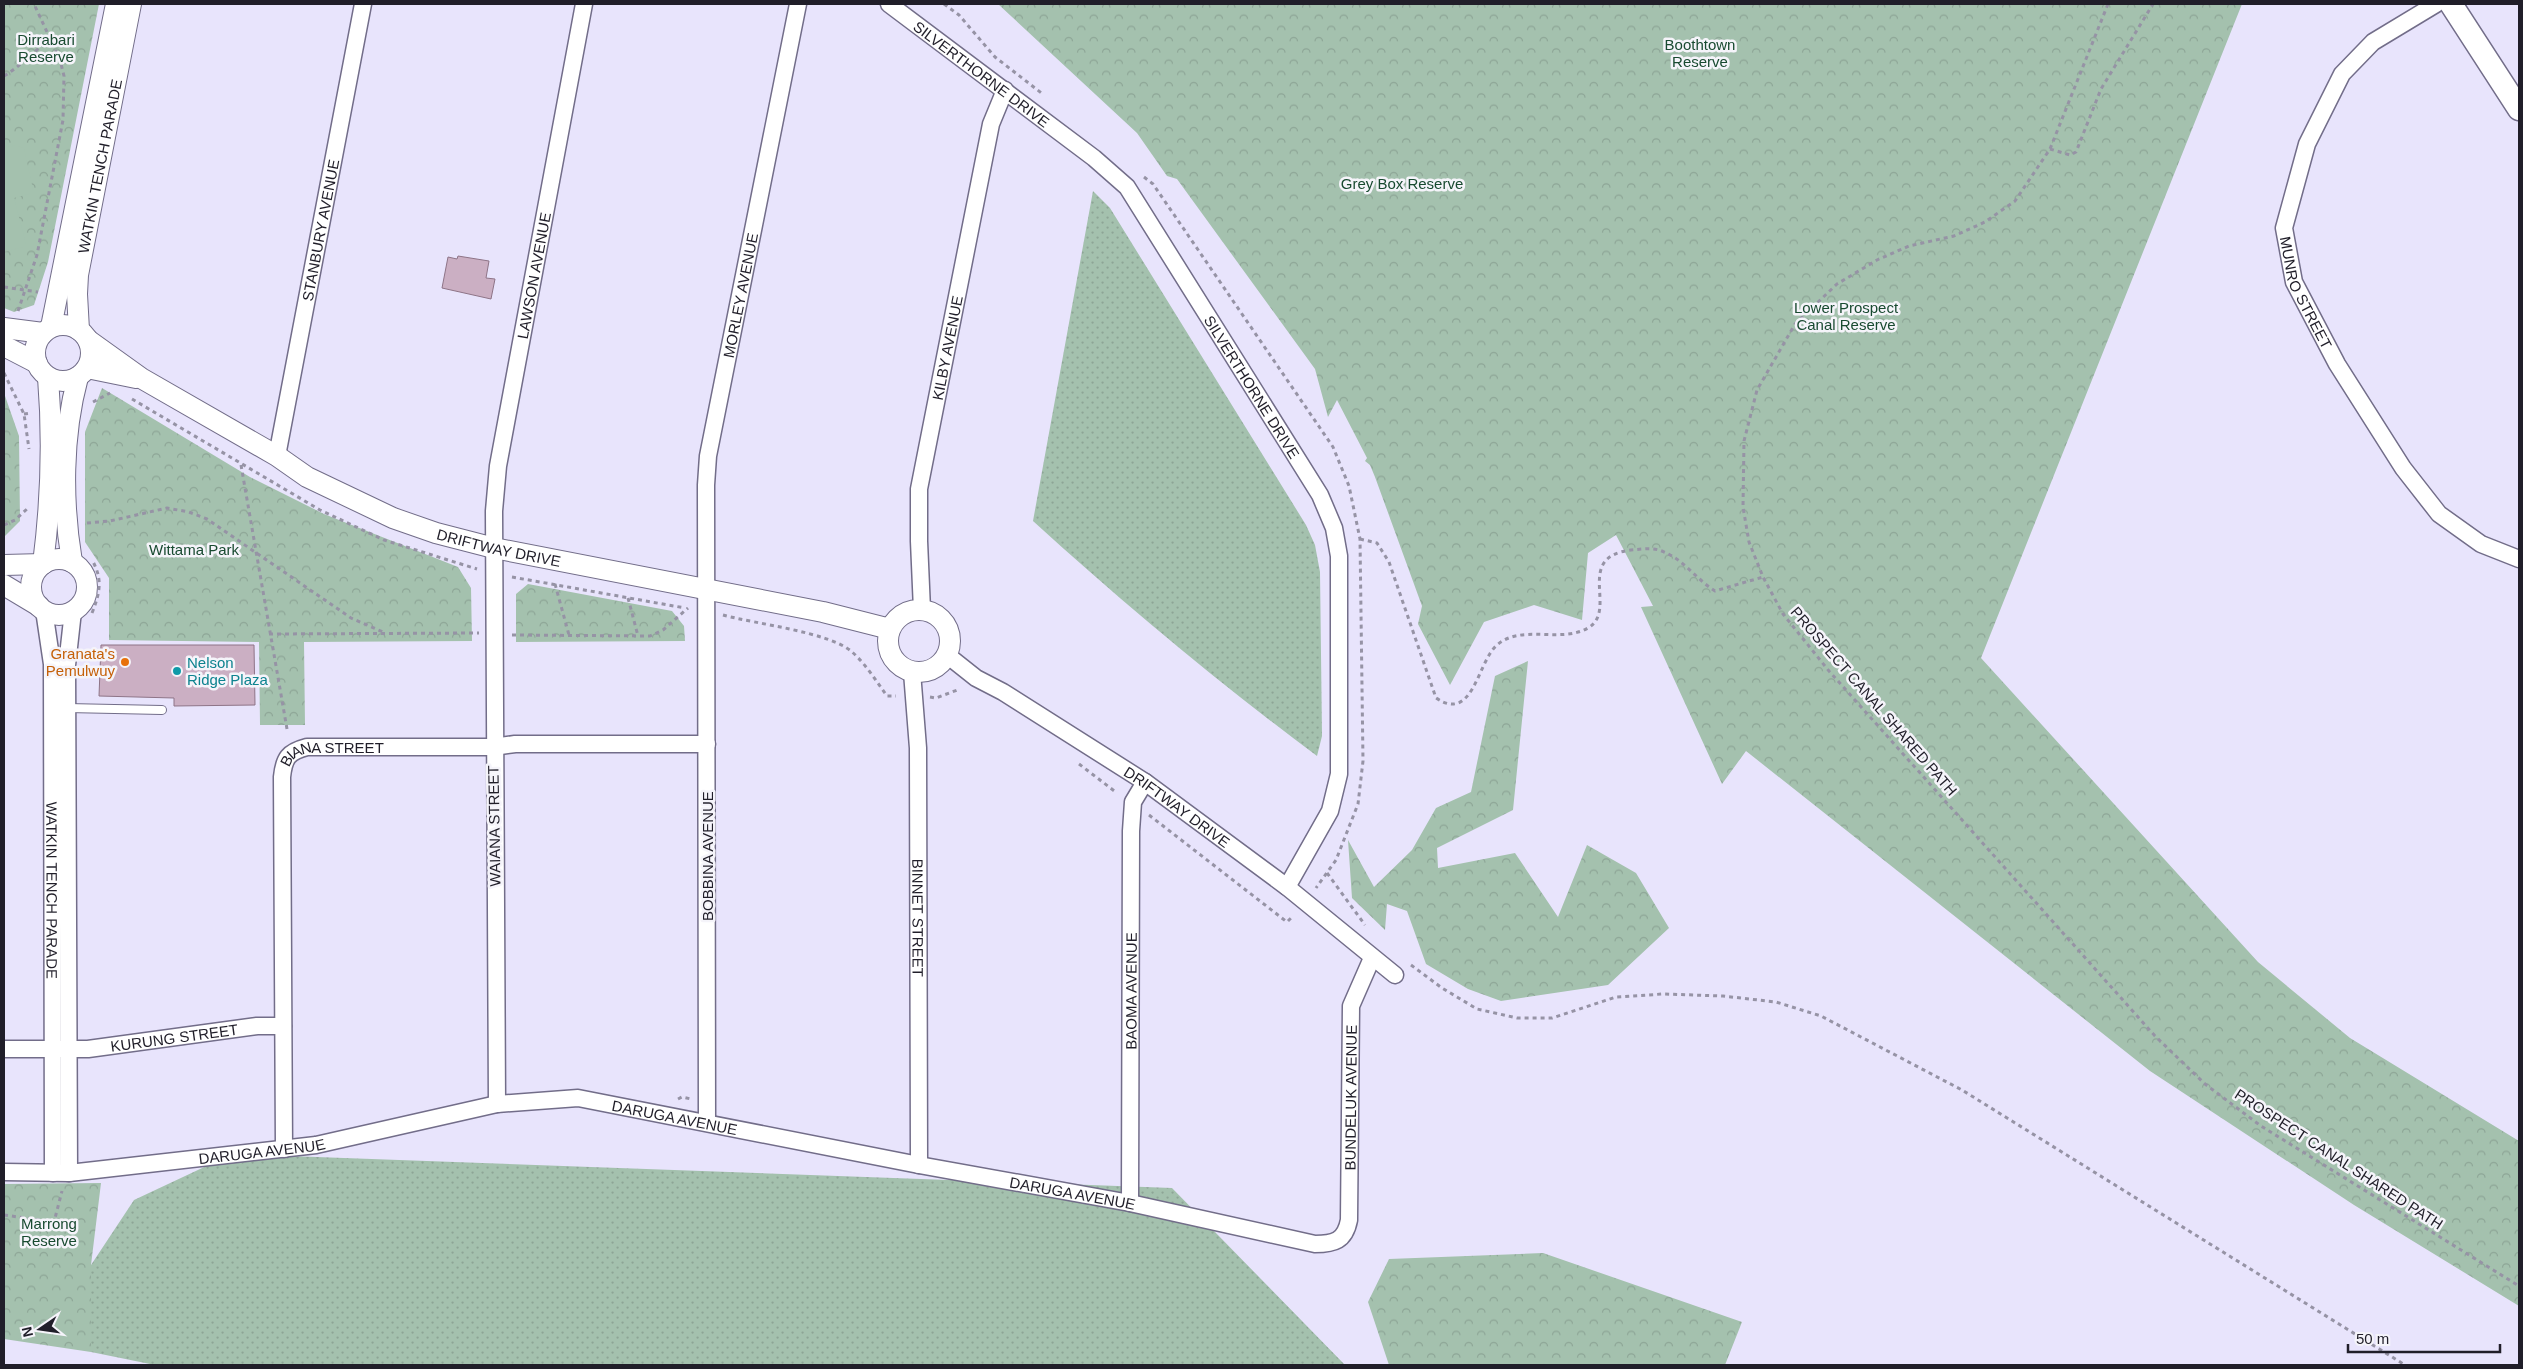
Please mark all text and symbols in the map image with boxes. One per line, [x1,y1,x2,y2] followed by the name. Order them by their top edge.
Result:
[910,17,1053,130] street label: SILVERTHORNE DRIVE
[17,31,75,65] park label: Dirrabari Reserve
[1665,36,1735,70] park label: Boothtown Reserve
[74,78,125,255] street label: WATKIN TENCH PARADE
[298,158,342,302] street label: STANBURY AVENUE
[1341,175,1463,192] park label: Grey Box Reserve
[513,211,554,340] street label: LAWSON AVENUE
[719,231,761,359] street label: MORLEY AVENUE
[2277,235,2336,351] street label: MUNRO STREET
[928,294,965,402] street label: KILBY AVENUE
[1794,299,1899,333] park label: Lower Prospect Canal Reserve
[1201,312,1303,461] street label: SILVERTHORNE DRIVE
[435,525,562,569] street label: DRIFTWAY DRIVE
[149,541,240,558] park label: Wittama Park
[1787,603,1961,799] street label: PROSPECT CANAL SHARED PATH
[46,645,115,679] place label: Granata's Pemulwuy
[187,654,269,688] place label: Nelson Ridge Plaza
[119,656,131,668] marker: Granata's Pemulwuy
[171,665,183,677] marker: Nelson Ridge Plaza
[276,738,384,769] street label: BIANA STREET
[1121,763,1233,850] street label: DRIFTWAY DRIVE
[484,765,504,887] street label: WAIANA STREET
[699,791,716,921] street label: BOBBINA AVENUE
[44,802,61,979] street label: WATKIN TENCH PARADE
[910,859,927,977] street label: BINNET STREET
[1122,932,1139,1050] street label: BAOMA AVENUE
[109,1020,239,1054] street label: KURUNG STREET
[1341,1025,1359,1171] street label: BUNDELUK AVENUE
[2232,1085,2446,1233] street label: PROSPECT CANAL SHARED PATH
[611,1096,739,1138] street label: DARUGA AVENUE
[198,1135,327,1167] street label: DARUGA AVENUE
[1008,1173,1137,1212] street label: DARUGA AVENUE
[21,1215,77,1249] park label: Marrong Reserve
[15,1304,65,1354] north arrow
[2348,1322,2500,1354] scale bar
[18,1325,36,1339] text: N
[2356,1330,2389,1347] text: 50 m

